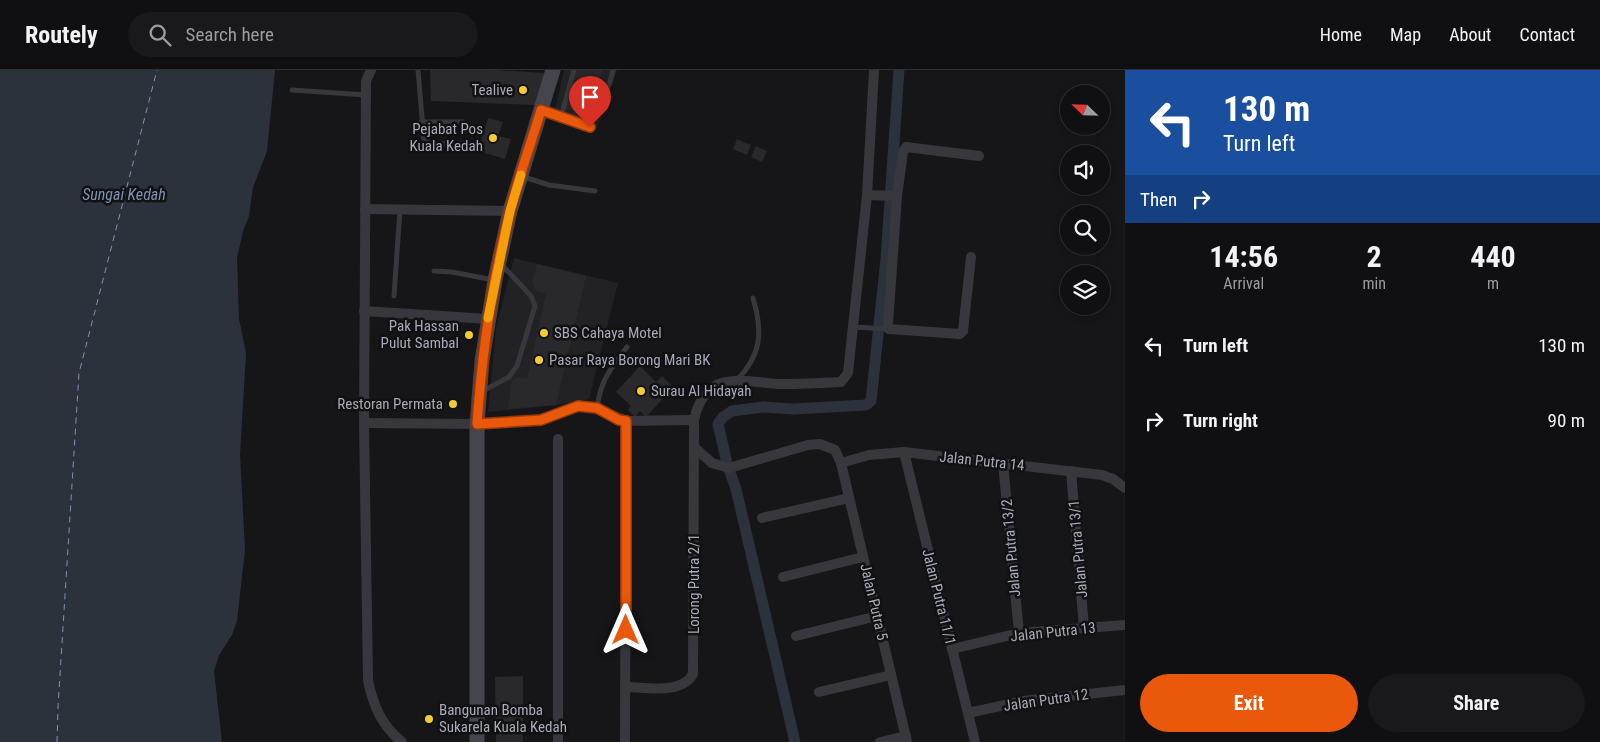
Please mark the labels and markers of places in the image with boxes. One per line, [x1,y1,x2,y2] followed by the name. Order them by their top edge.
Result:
[569,76,611,127] pin
[471,81,513,99] place label: Tealive
[517,84,529,96] marker: Tealive
[410,120,483,155] place label: Pejabat Pos Kuala Kedah
[487,132,499,144] marker: Pejabat Pos Kuala Kedah
[381,317,459,352] place label: Pak Hassan Pulut Sambal
[554,324,662,342] place label: SBS Cahaya Motel
[538,327,550,339] marker: SBS Cahaya Motel
[463,329,475,341] marker: Pak Hassan Pulut Sambal
[549,351,711,369] place label: Pasar Raya Borong Mari BK
[533,354,545,366] marker: Pasar Raya Borong Mari BK
[651,382,752,400] place label: Surau Al Hidayah
[635,385,647,397] marker: Surau Al Hidayah
[337,395,443,413] place label: Restoran Permata
[447,398,459,410] marker: Restoran Permata
[439,701,567,736] place label: Bangunan Bomba Sukarela Kuala Kedah
[423,713,435,725] marker: Bangunan Bomba Sukarela Kuala Kedah

